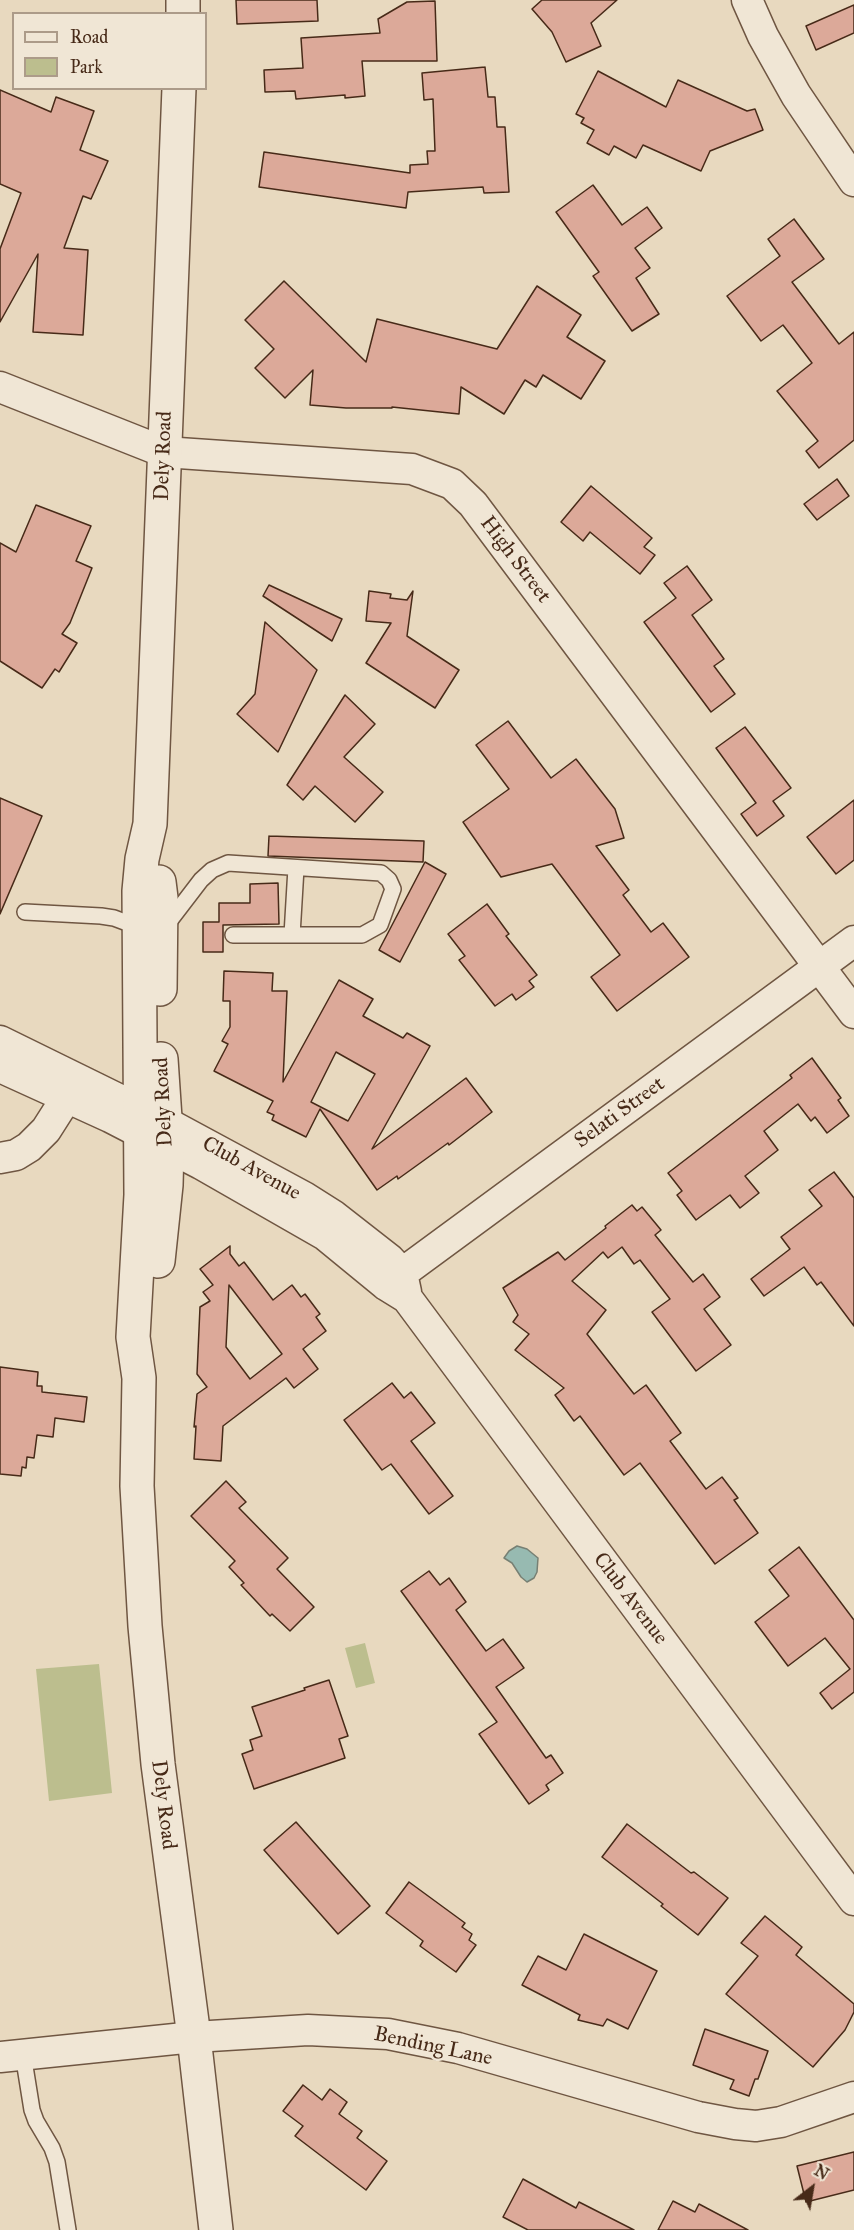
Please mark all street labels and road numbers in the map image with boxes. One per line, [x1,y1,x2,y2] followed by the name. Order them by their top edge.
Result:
[150,411,178,501] street label: Dely Road
[474,512,556,608] street label: High Street
[149,1057,179,1147] street label: Dely Road
[570,1072,670,1154] street label: Selati Street
[197,1132,305,1206] street label: Club Avenue
[587,1548,673,1650] street label: Club Avenue
[145,1759,181,1851] street label: Dely Road
[371,2022,495,2072] street label: Bending Lane

